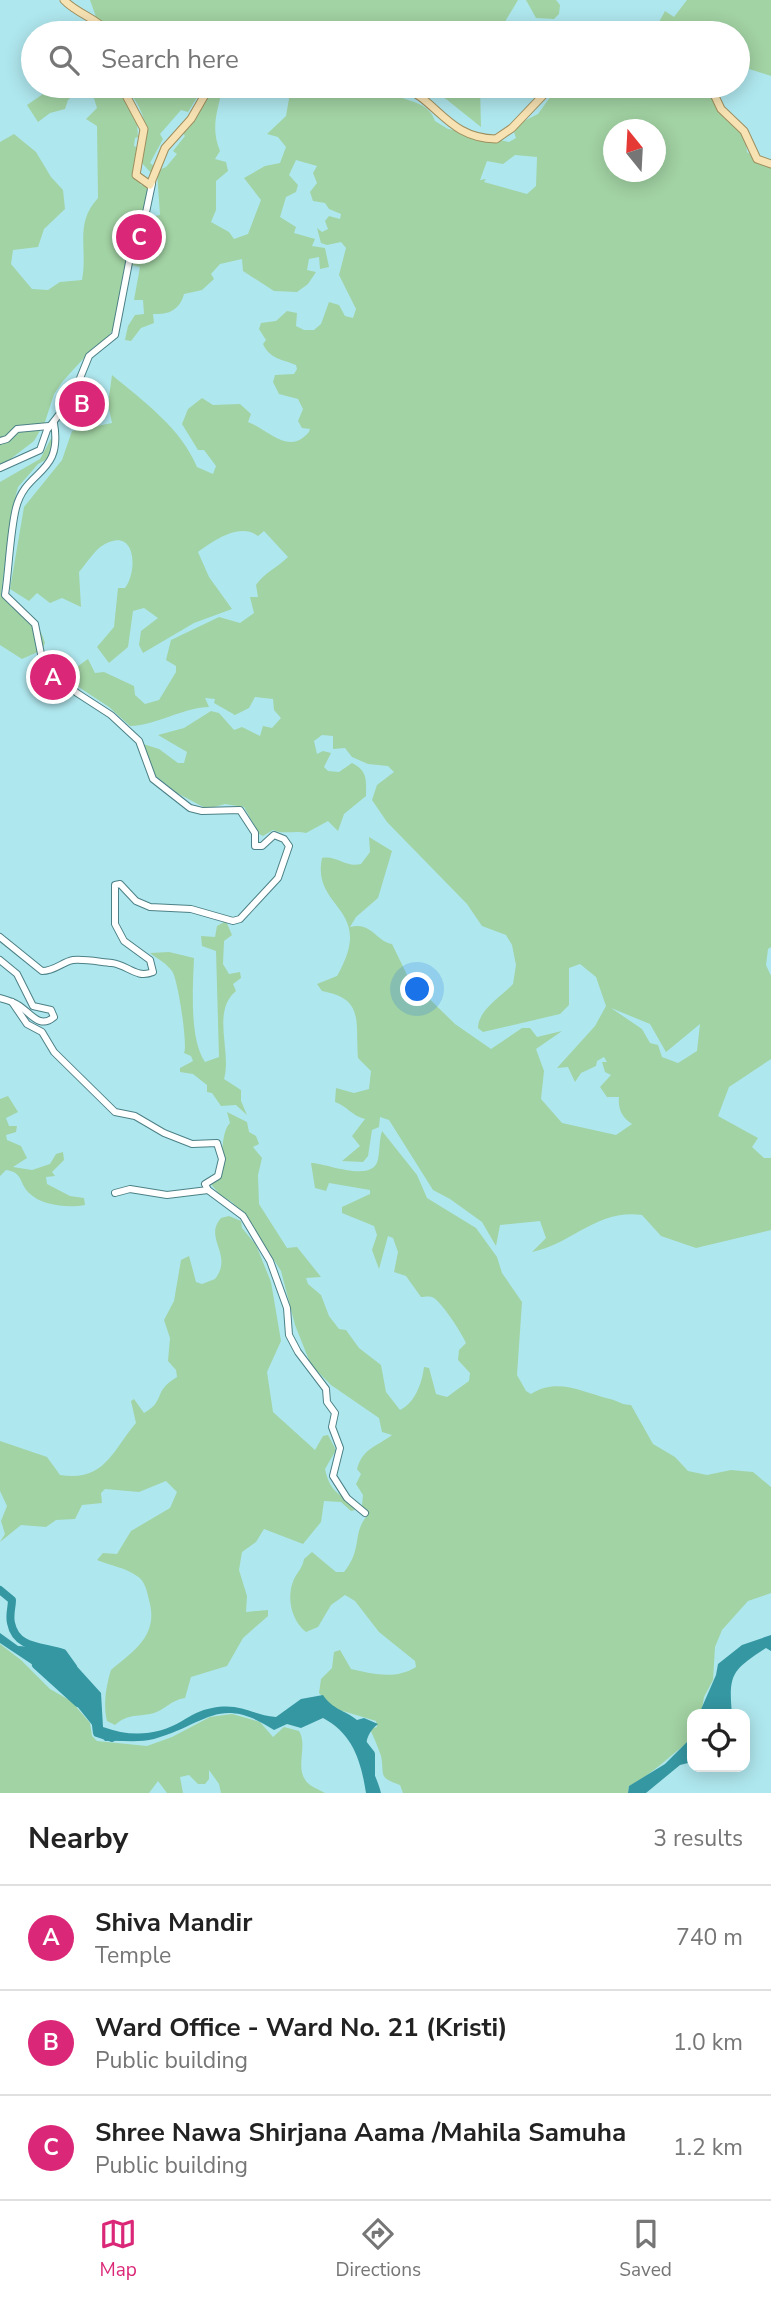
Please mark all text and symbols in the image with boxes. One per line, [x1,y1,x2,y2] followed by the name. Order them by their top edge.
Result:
[21,21,750,98] search box
[45,41,83,79] icon: search
[101,42,239,77] text: Search here
[603,119,666,182] north arrow
[116,211,162,263] pin: C
[59,378,105,430] pin: B
[30,651,76,703] pin: A
[400,972,434,1006] your location
[687,1709,750,1772] map controls
[687,1709,750,1772] button: locate
[28,1818,128,1859] text: Nearby
[653,1823,743,1854] text: 3 results
[95,1905,252,1940] text: Shiva Mandir
[42,1922,60,1953] text: A
[676,1922,743,1953] text: 740 m
[95,1940,171,1971] text: Temple
[95,2010,508,2045] text: Ward Office - Ward No. 21 (Kristi)
[43,2027,59,2058] text: B
[673,2027,743,2058] text: 1.0 km
[95,2045,248,2076] text: Public building
[95,2115,626,2150] text: Shree Nawa Shirjana Aama /Mahila Samuha
[43,2132,59,2163] text: C
[673,2132,743,2163] text: 1.2 km
[95,2150,248,2181] text: Public building
[99,2215,137,2283] tab: Map
[335,2215,421,2283] tab: Directions
[619,2215,672,2283] tab: Saved

